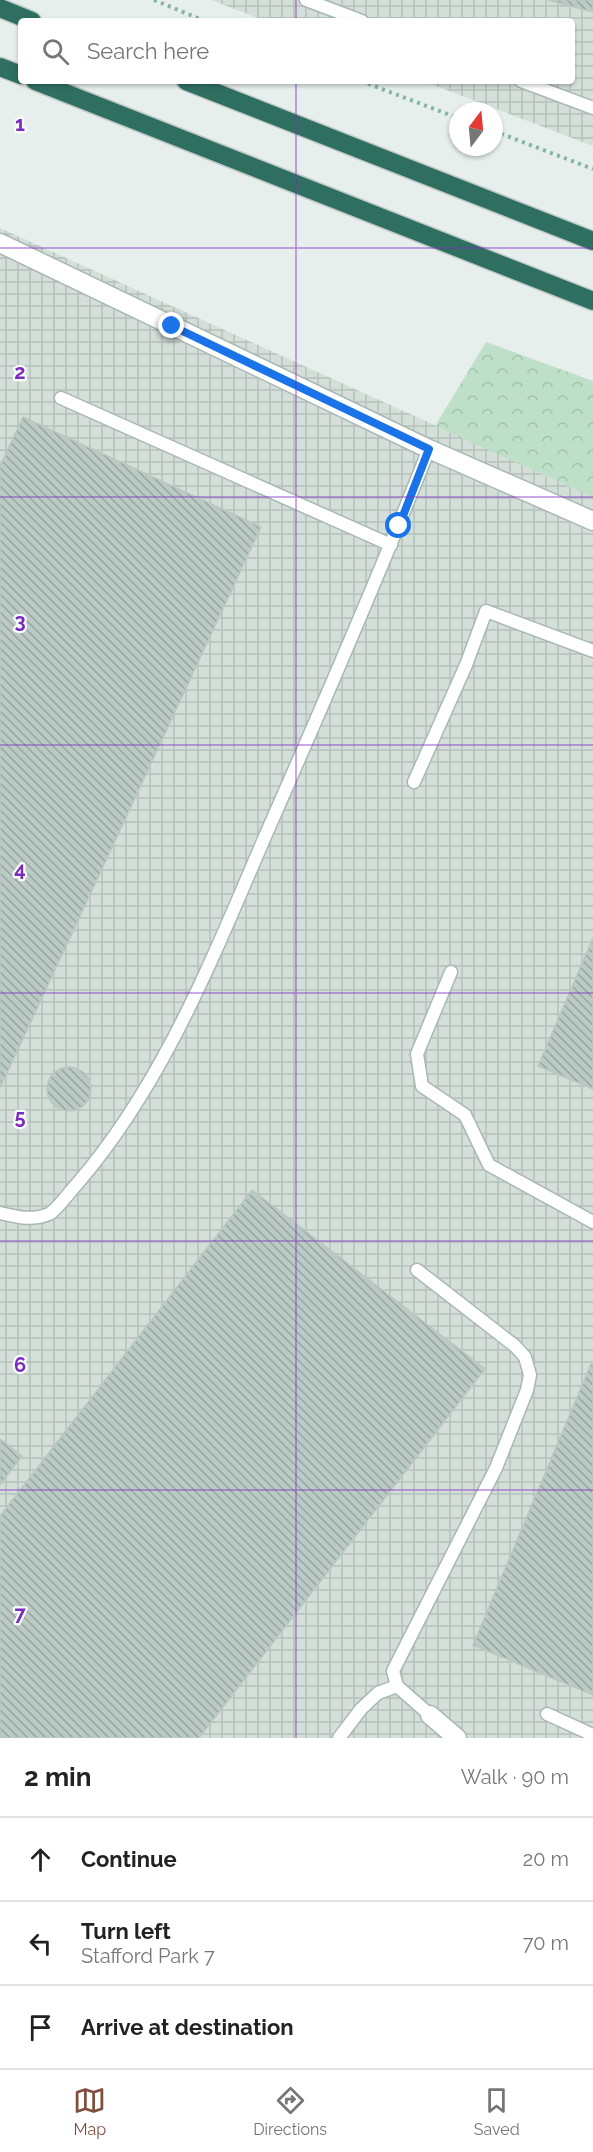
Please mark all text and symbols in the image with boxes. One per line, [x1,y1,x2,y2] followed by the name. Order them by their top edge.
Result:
[18,18,575,84] search box
[39,35,72,68] icon: search
[87,38,209,64] text: Search here
[449,102,503,156] north arrow
[15,112,25,136] text: 1
[158,312,184,338] route end
[14,360,26,384] text: 2
[385,512,411,538] route start
[14,609,26,633] text: 3
[14,857,26,881] text: 4
[14,1105,26,1129] text: 5
[14,1353,26,1377] text: 6
[14,1602,26,1626] text: 7
[24,1762,91,1792] text: 2 min
[461,1765,569,1789] text: Walk · 90 m
[24,1843,57,1876] icon: ahead
[81,1846,177,1872] text: Continue
[523,1847,569,1871] text: 20 m
[81,1918,171,1944] text: Turn left
[24,1927,57,1960] icon: left
[523,1931,569,1955] text: 70 m
[81,1944,215,1968] text: Stafford Park 7
[24,2011,57,2044] icon: arrive
[81,2014,294,2040] text: Arrive at destination
[73,2084,106,2139] tab: Map
[253,2084,327,2139] tab: Directions
[474,2084,520,2139] tab: Saved

